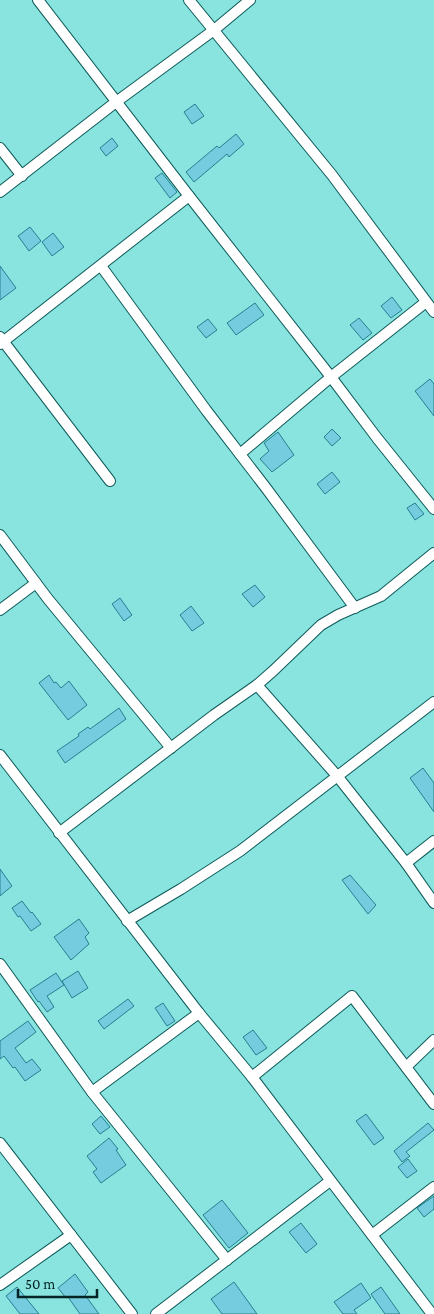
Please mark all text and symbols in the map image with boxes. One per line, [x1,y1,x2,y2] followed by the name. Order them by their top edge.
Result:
[18,1266,96,1298] scale bar
[25,1276,55,1292] text: 50 m

